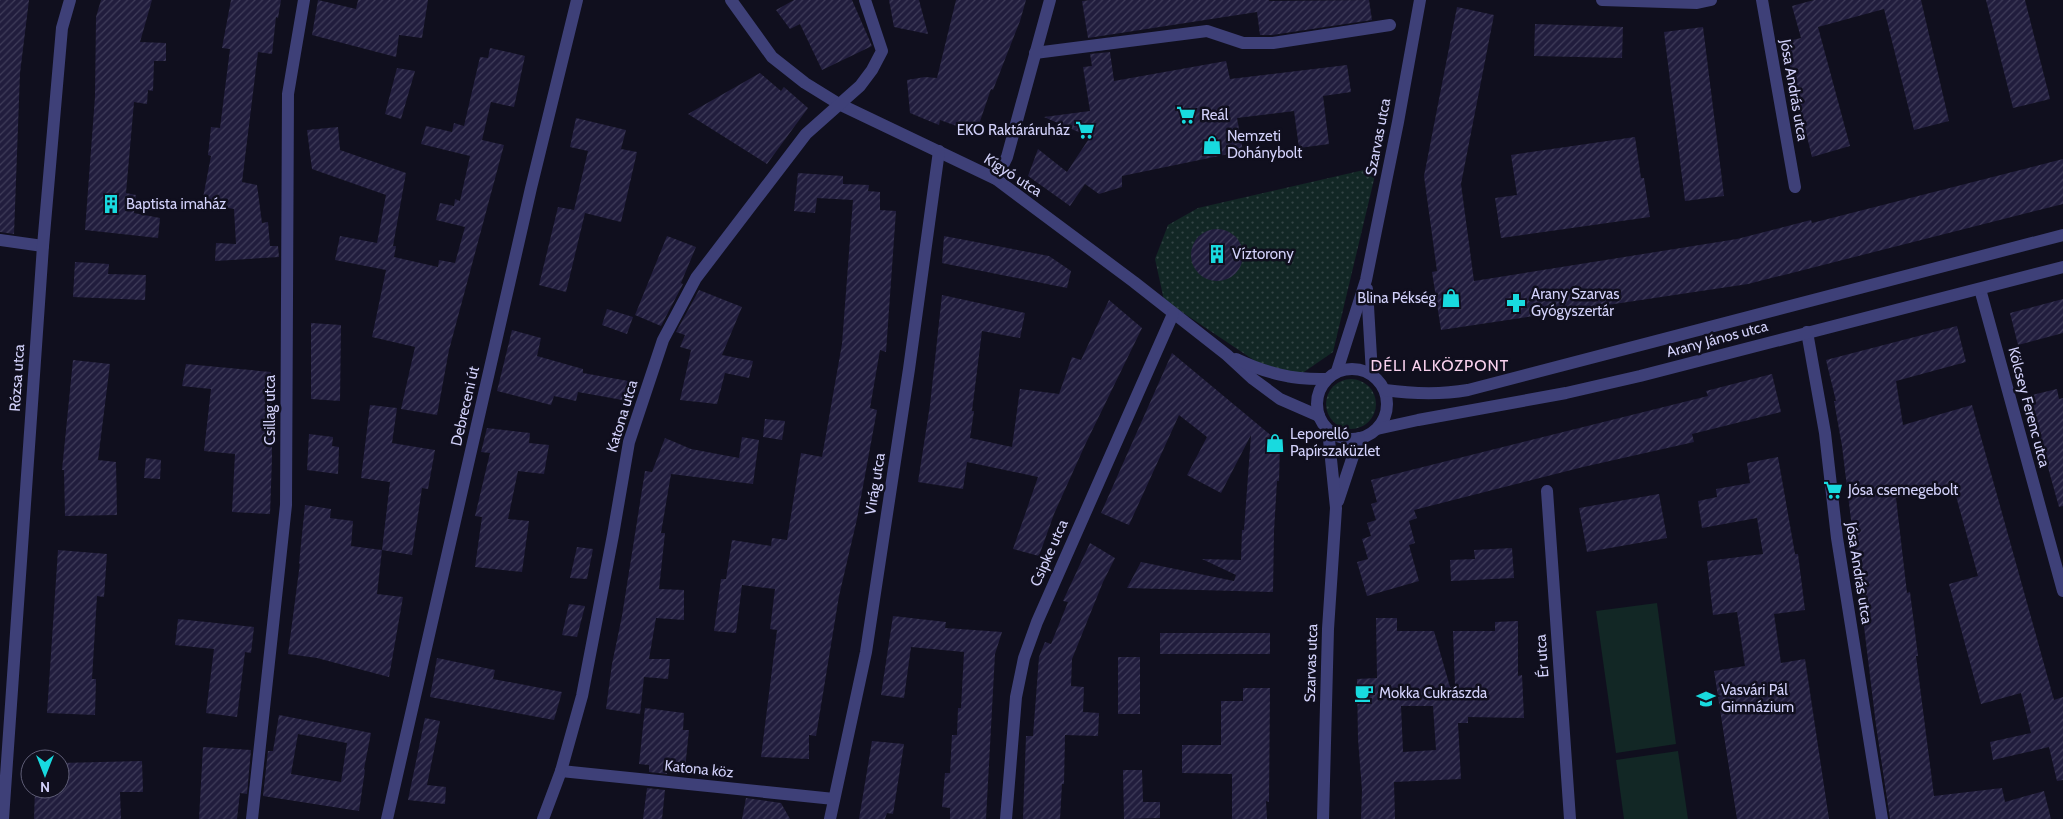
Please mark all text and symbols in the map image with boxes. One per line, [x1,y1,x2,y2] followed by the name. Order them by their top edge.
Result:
[1776,37,1812,143] street label: Jósa András utca
[1362,96,1394,177] street label: Szarvas utca
[1175,104,1197,126] supermarket icon: Reál
[1201,106,1229,124] place label: Reál
[1074,119,1096,141] supermarket icon: EKO Raktáráruház
[957,121,1070,139] place label: EKO Raktáráruház
[1227,127,1302,162] place label: Nemzeti Dohánybolt
[1201,134,1223,156] shop icon: Nemzeti Dohánybolt
[981,150,1046,201] street label: Kígyó utca
[100,193,122,215] building icon: Baptista imaház
[126,195,226,213] place label: Baptista imaház
[1206,243,1228,265] building icon: Víztorony
[1232,245,1294,263] place label: Víztorony
[1531,285,1619,320] place label: Arany Szarvas Gyógyszertár
[1440,287,1462,309] shop icon: Blina Pékség
[1357,289,1437,307] place label: Blina Pékség
[1505,292,1527,314] pharmacy icon: Arany Szarvas Gyógyszertár
[1664,317,1770,361] street label: Arany János utca
[6,343,28,412] street label: Rózsa utca
[2004,345,2054,470] street label: Kölcsey Ferenc utca
[1371,356,1509,375] district label: DÉLI ALKÖZPONT
[447,364,483,448] street label: Debreceni út
[261,374,279,445] street label: Csillag utca
[602,377,642,454] street label: Katona utca
[1290,425,1380,460] place label: Leporelló Papírszaküzlet
[1264,432,1286,454] shop icon: Leporelló Papírszaküzlet
[861,451,889,516] street label: Virág utca
[1822,479,1844,501] supermarket icon: Jósa csemegebolt
[1847,481,1958,499] place label: Jósa csemegebolt
[1026,516,1072,589] street label: Csipke utca
[1842,520,1876,626] street label: Jósa András utca
[1301,623,1321,703] street label: Szarvas utca
[1530,633,1552,678] street label: Ér utca
[1721,681,1794,716] place label: Vasvári Pál Gimnázium
[1353,682,1375,704] cafe icon: Mokka Cukrászda
[1379,684,1488,702] place label: Mokka Cukrászda
[1695,688,1717,710] school or university icon: Vasvári Pál Gimnázium
[20,749,70,799] north arrow
[664,756,734,782] street label: Katona köz
[40,778,50,796] text: N

